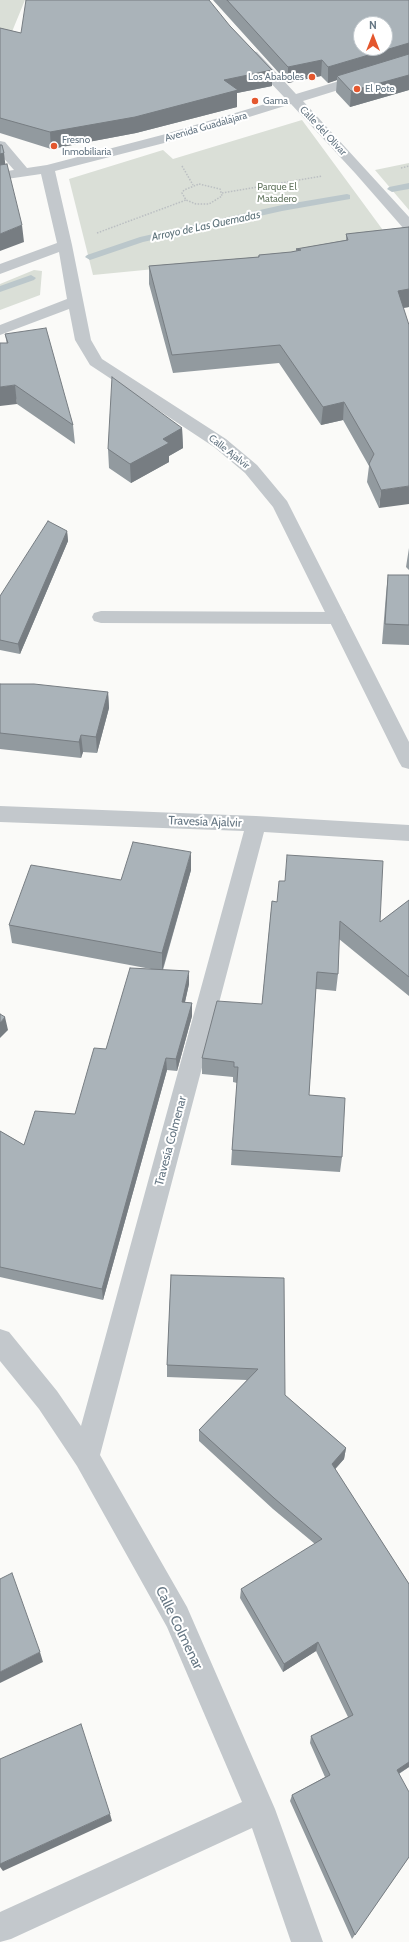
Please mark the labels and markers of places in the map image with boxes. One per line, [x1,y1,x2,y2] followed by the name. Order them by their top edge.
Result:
[248,71,304,83] place label: Los Ababoles
[307,72,317,82] marker: Los Ababoles
[365,83,395,95] place label: El Pote
[352,84,362,94] marker: El Pote
[263,95,288,107] place label: Gama
[250,96,260,106] marker: Gama
[62,134,111,158] place label: Fresno Inmobiliaria
[49,141,59,151] marker: Fresno Inmobiliaria

